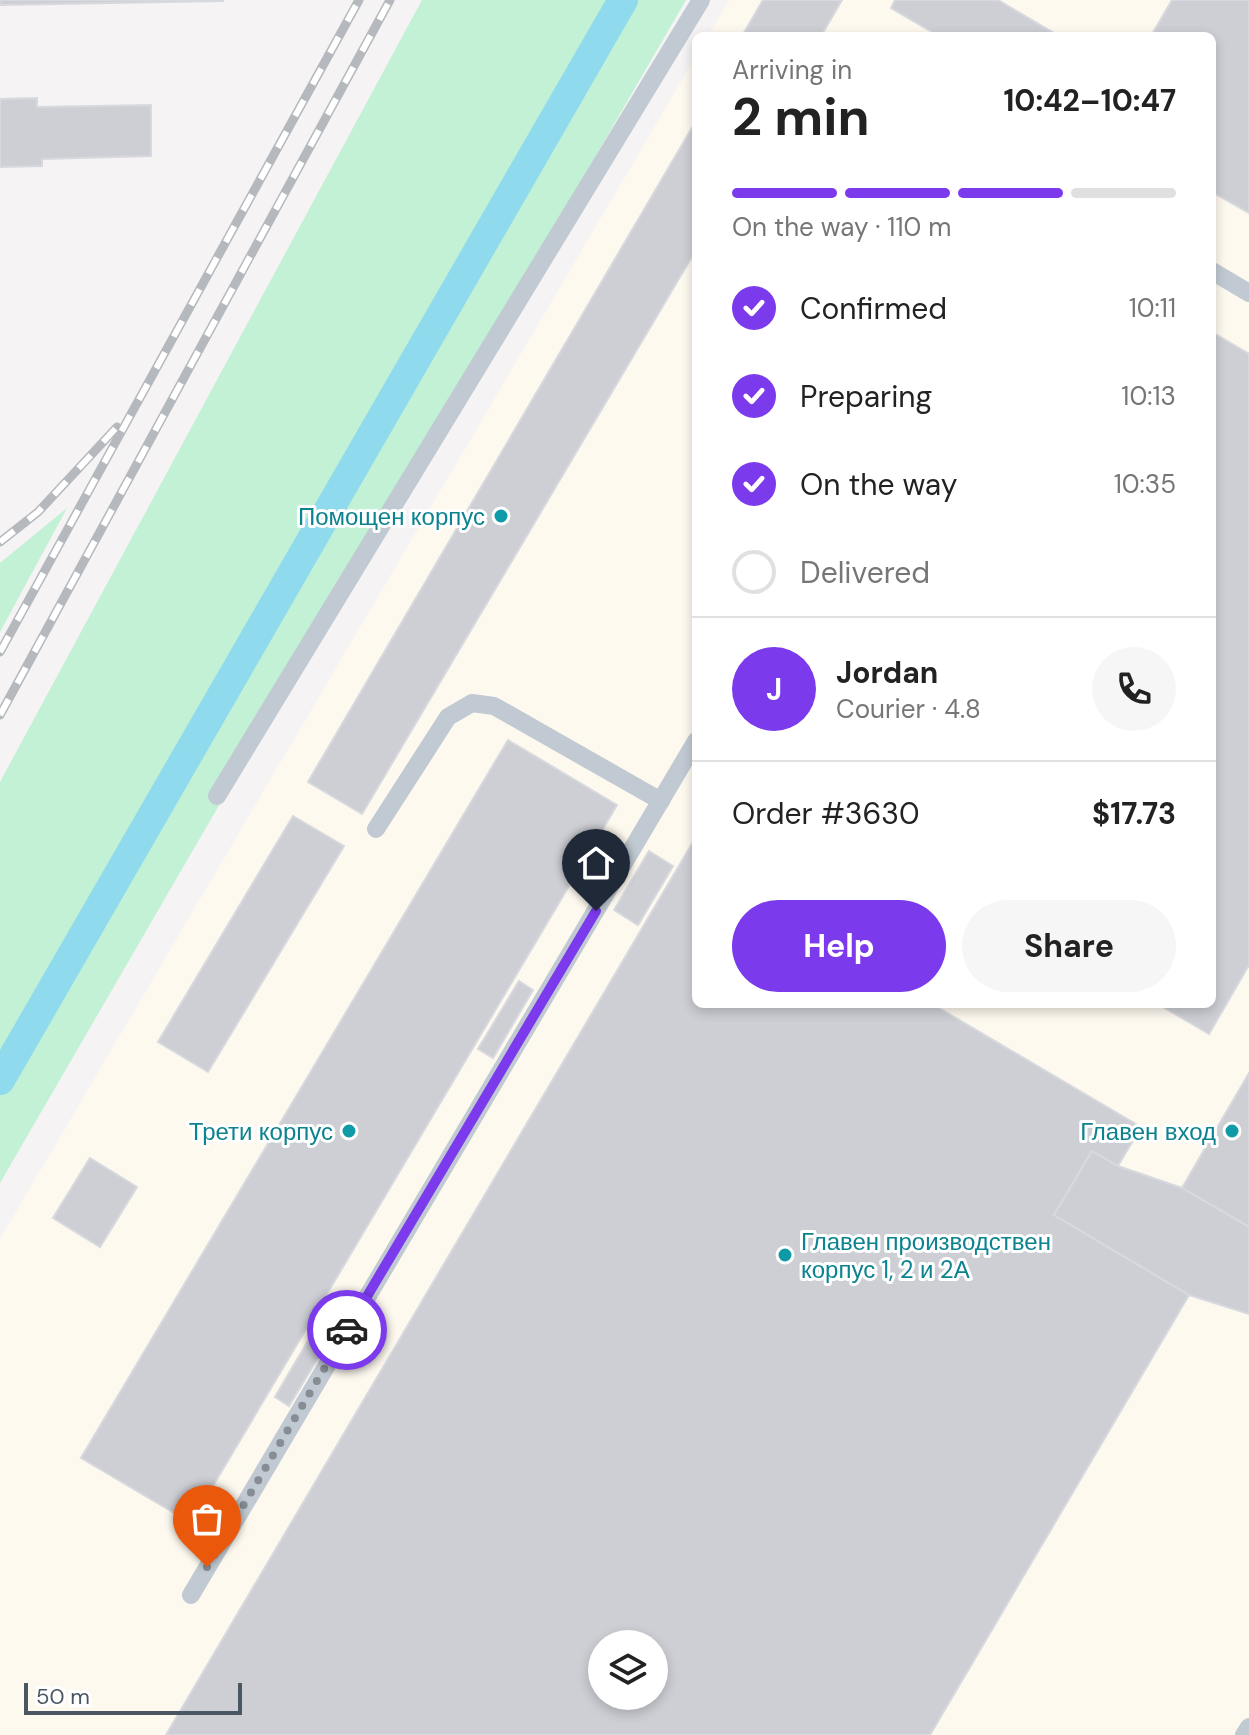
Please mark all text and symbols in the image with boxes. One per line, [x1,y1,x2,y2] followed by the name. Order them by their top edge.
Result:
[732,53,852,87] text: Arriving in
[1003,81,1176,120] text: 10:42–10:47
[732,83,870,151] text: 2 min
[732,210,951,244] text: On the way · 110 m
[732,286,776,330] icon: check
[800,289,947,328] text: Confirmed
[1129,291,1176,325] text: 10:11
[732,374,776,418] icon: check
[800,377,932,416] text: Preparing
[1121,379,1176,413] text: 10:13
[732,462,776,506] icon: check
[800,465,957,504] text: On the way
[1114,467,1176,501] text: 10:35
[298,501,485,532] place label: Помощен корпус
[492,507,510,525] marker: Помощен корпус
[800,553,930,592] text: Delivered
[1092,647,1176,731] button: phone
[836,653,938,692] text: Jordan
[766,670,782,709] text: J
[836,692,981,726] text: Courier · 4.8
[732,794,920,833] text: Order #3630
[1092,794,1176,833] text: $17.73
[562,829,630,911] pin
[574,841,618,885] icon: home
[732,900,946,992] button: Help
[962,900,1176,992] button: Share
[189,1116,333,1147] place label: Трети корпус
[1080,1116,1216,1147] place label: Главен вход
[340,1122,358,1140] marker: Трети корпус
[1223,1122,1241,1140] marker: Главен вход
[801,1226,1051,1285] place label: Главен производствен корпус 1, 2 и 2А
[776,1246,794,1264] marker: Главен производствен корпус 1, 2 и 2А
[307,1290,387,1370] courier
[325,1308,369,1352] icon: car
[173,1485,241,1567] pin
[185,1497,229,1541] icon: bag
[588,1630,668,1710] map controls
[588,1630,668,1710] button: layers
[24,1679,242,1715] scale bar
[36,1682,90,1711] text: 50 m

